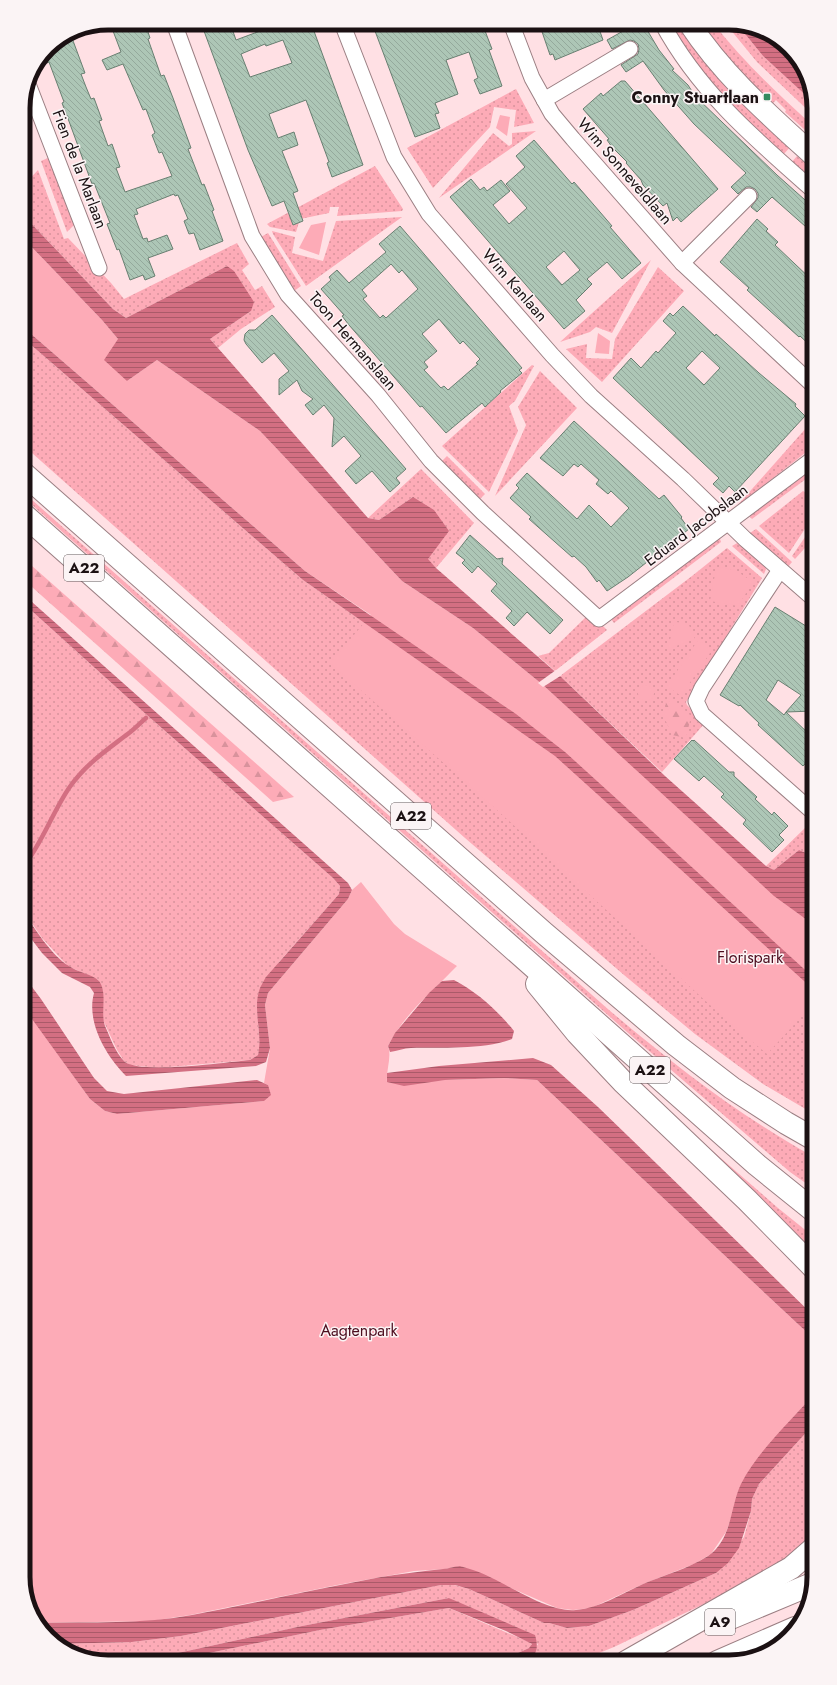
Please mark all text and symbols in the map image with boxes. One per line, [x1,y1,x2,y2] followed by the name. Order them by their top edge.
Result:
[632,86,759,109] place label: Conny Stuartlaan
[762,92,772,102] marker: Conny Stuartlaan
[47,106,113,232] street label: Fien de la Marlaan
[572,113,678,229] street label: Wim Sonneveldlaan
[477,244,553,326] street label: Wim Kanlaan
[304,287,402,395] street label: Toon Hermanslaan
[639,478,753,572] street label: Eduard Jacobslaan
[64,555,104,581] road number: A22
[391,803,431,829] road number: A22
[717,946,784,969] park label: Florispark
[630,1057,670,1083] road number: A22
[320,1319,399,1342] park label: Aagtenpark
[705,1609,735,1635] road number: A9

